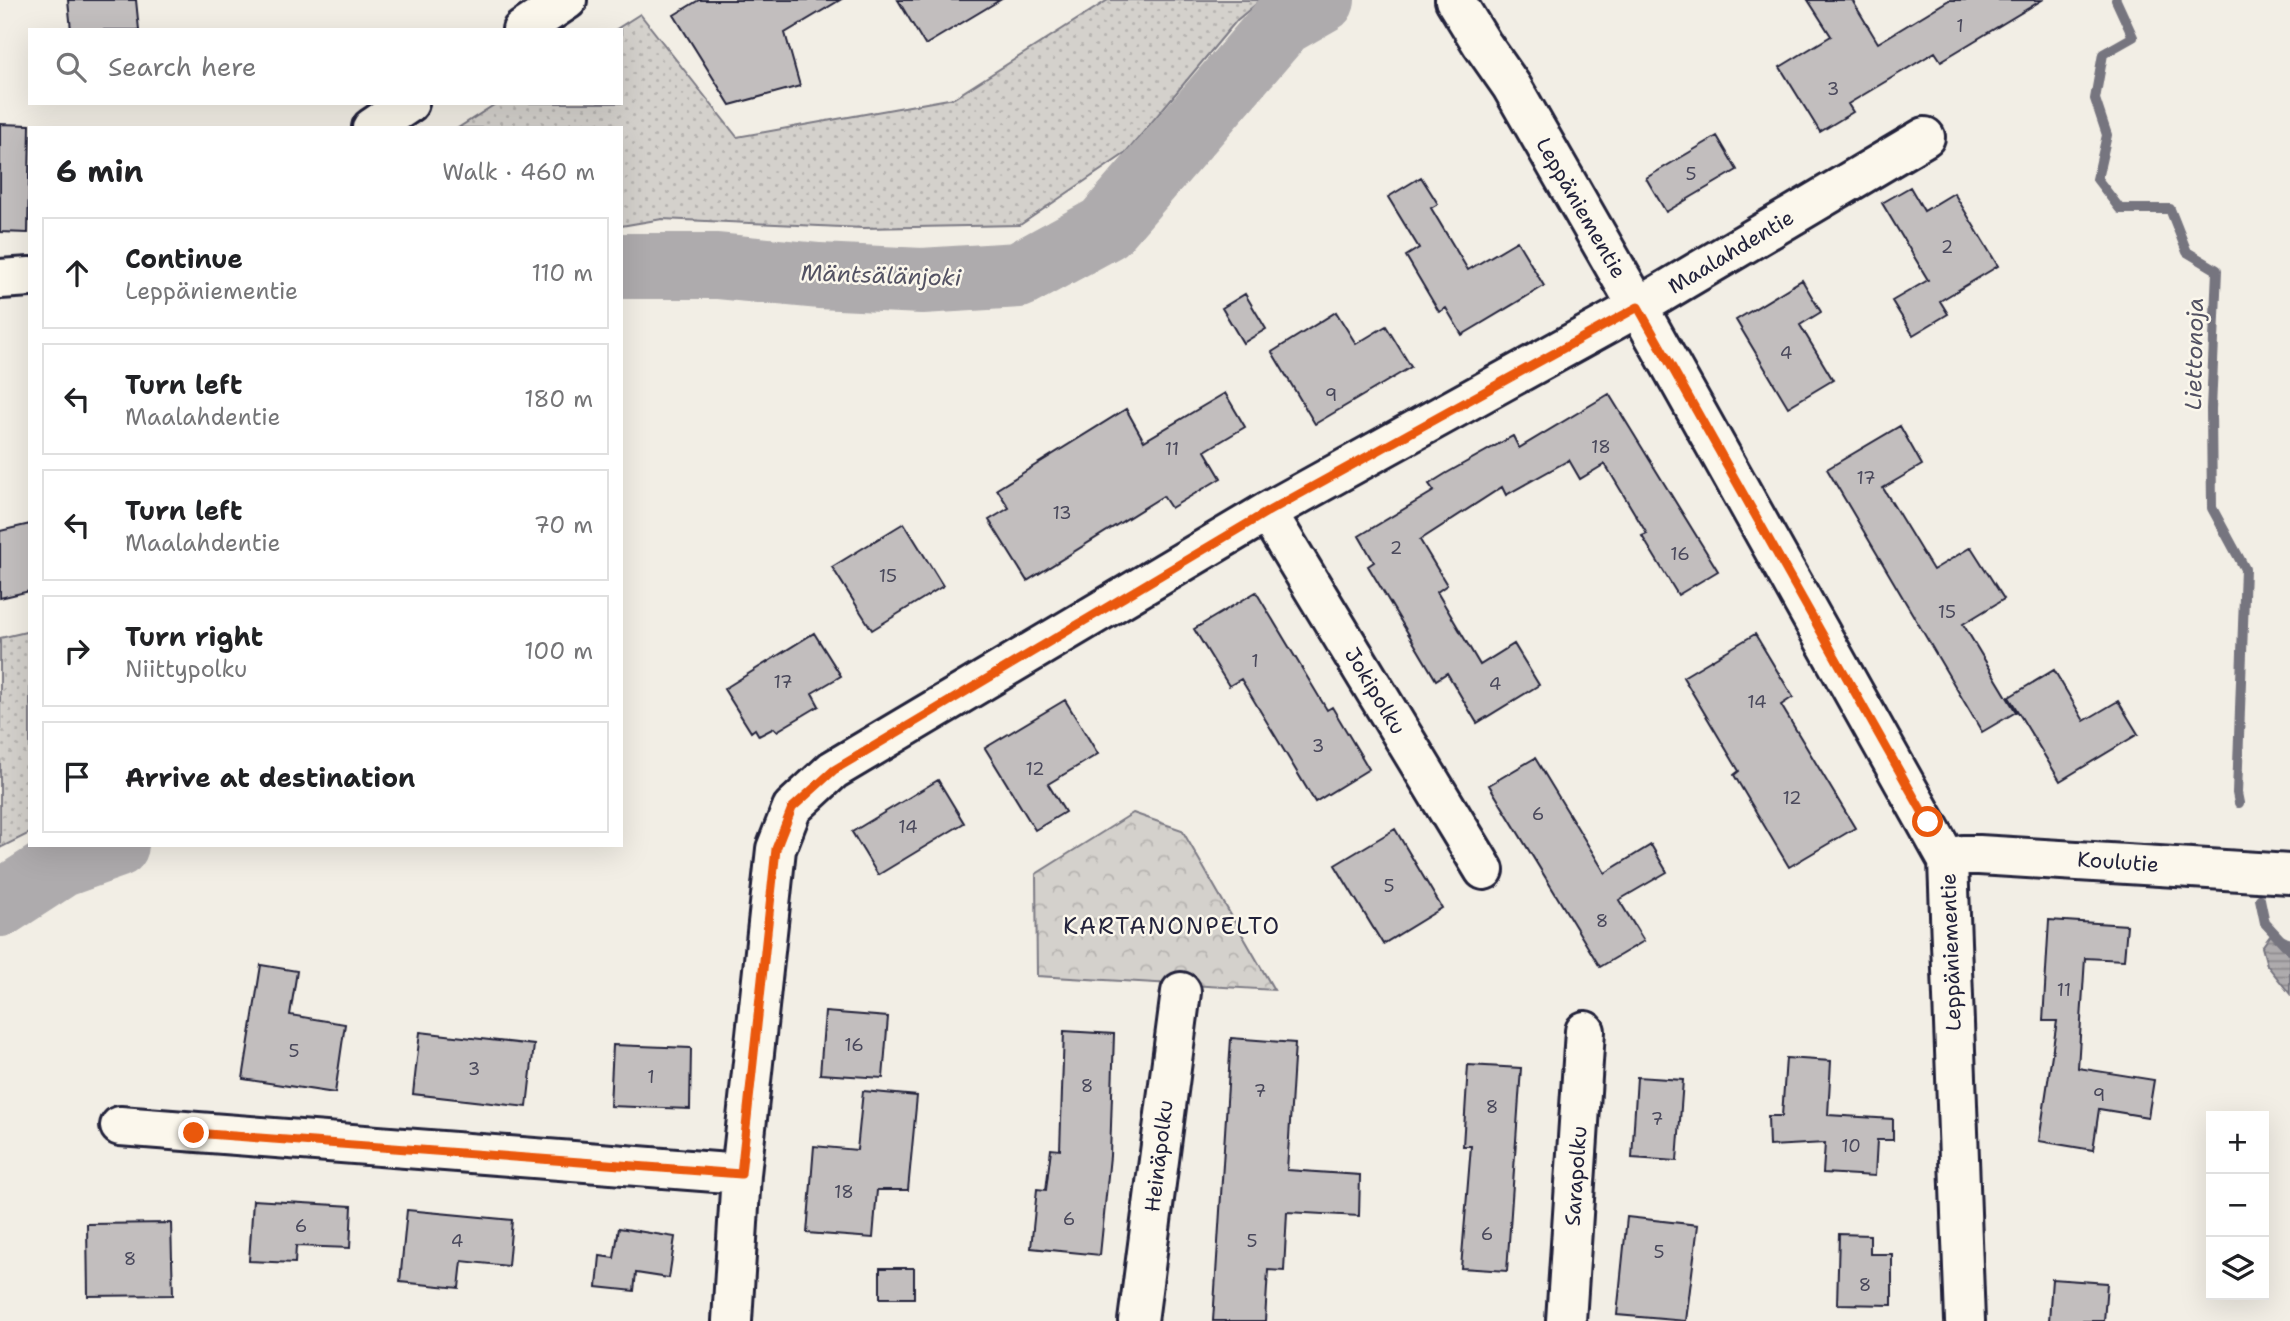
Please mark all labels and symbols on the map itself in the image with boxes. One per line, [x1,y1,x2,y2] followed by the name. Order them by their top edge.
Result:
[1956,14,1964,38] house number: 1
[1827,77,1839,101] house number: 3
[1529,133,1633,283] street label: Leppäniementie
[1685,162,1697,186] house number: 5
[1663,203,1799,301] street label: Maalahdentie
[1941,235,1953,259] house number: 2
[800,257,962,293] water label: Mäntsälänjoki
[2178,297,2210,411] water label: Liettonoja
[1780,341,1792,365] house number: 4
[1325,383,1337,407] house number: 9
[1591,435,1611,459] house number: 18
[1165,437,1179,461] house number: 11
[1856,466,1876,490] house number: 17
[1052,501,1072,525] house number: 13
[1390,536,1402,560] house number: 2
[1670,542,1690,566] house number: 16
[879,564,897,588] house number: 15
[1938,600,1956,624] house number: 15
[1338,642,1412,740] street label: Jokipolku
[1251,649,1259,673] house number: 1
[773,670,793,694] house number: 17
[1489,672,1501,696] house number: 4
[1747,690,1767,714] house number: 14
[1312,734,1324,758] house number: 3
[1025,757,1045,781] house number: 12
[1782,786,1802,810] house number: 12
[1532,802,1544,826] house number: 6
[1912,806,1943,837] route start
[898,815,918,839] house number: 14
[2076,845,2160,879] street label: Koulutie
[1934,873,1968,1031] street label: Leppäniementie
[1383,874,1395,898] house number: 5
[1596,909,1608,933] house number: 8
[1063,911,1281,941] district label: KARTANONPELTO
[2057,978,2071,1002] house number: 11
[844,1033,864,1057] house number: 16
[288,1039,300,1063] house number: 5
[468,1057,480,1081] house number: 3
[647,1065,655,1089] house number: 1
[1081,1074,1093,1098] house number: 8
[1254,1079,1266,1103] house number: 7
[2093,1083,2105,1107] house number: 9
[1486,1095,1498,1119] house number: 8
[1138,1098,1180,1214] street label: Heinäpolku
[1651,1107,1663,1131] house number: 7
[178,1117,209,1148] route end
[1559,1125,1593,1227] street label: Sarapolku
[1841,1134,1861,1158] house number: 10
[834,1180,854,1204] house number: 18
[1063,1207,1075,1231] house number: 6
[295,1214,307,1238] house number: 6
[1481,1222,1493,1246] house number: 6
[451,1229,463,1253] house number: 4
[1246,1229,1258,1253] house number: 5
[1653,1240,1665,1264] house number: 5
[124,1247,136,1271] house number: 8
[1859,1273,1871,1297] house number: 8

